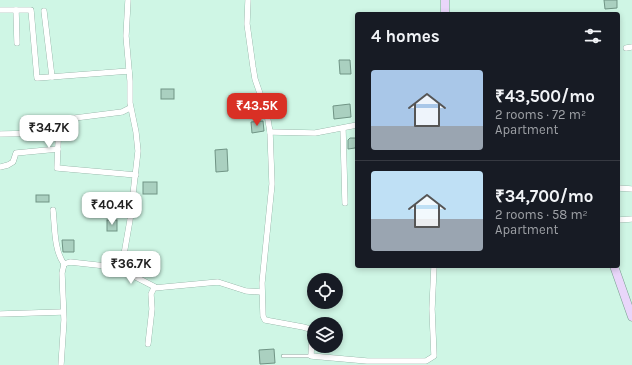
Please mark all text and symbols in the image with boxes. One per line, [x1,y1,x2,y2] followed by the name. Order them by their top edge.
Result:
[582,25,604,47] icon: filters
[371,26,440,46] text: 4 homes
[403,86,451,134] icon: home
[495,86,595,106] text: ₹43,500/mo
[224,93,290,127] pin: ₹43.5K
[236,98,278,113] text: ₹43.5K
[495,107,586,122] text: 2 rooms · 72 m²
[16,115,82,149] pin: ₹34.7K
[28,120,70,135] text: ₹34.7K
[495,122,558,137] text: Apartment
[495,186,593,206] text: ₹34,700/mo
[403,187,451,235] icon: home
[79,192,145,226] pin: ₹40.4K
[91,197,133,212] text: ₹40.4K
[495,207,588,222] text: 2 rooms · 58 m²
[495,222,558,237] text: Apartment
[98,251,164,285] pin: ₹36.7K
[110,256,152,271] text: ₹36.7K
[307,273,343,353] map controls
[307,273,343,309] button: locate
[307,317,343,353] button: layers

